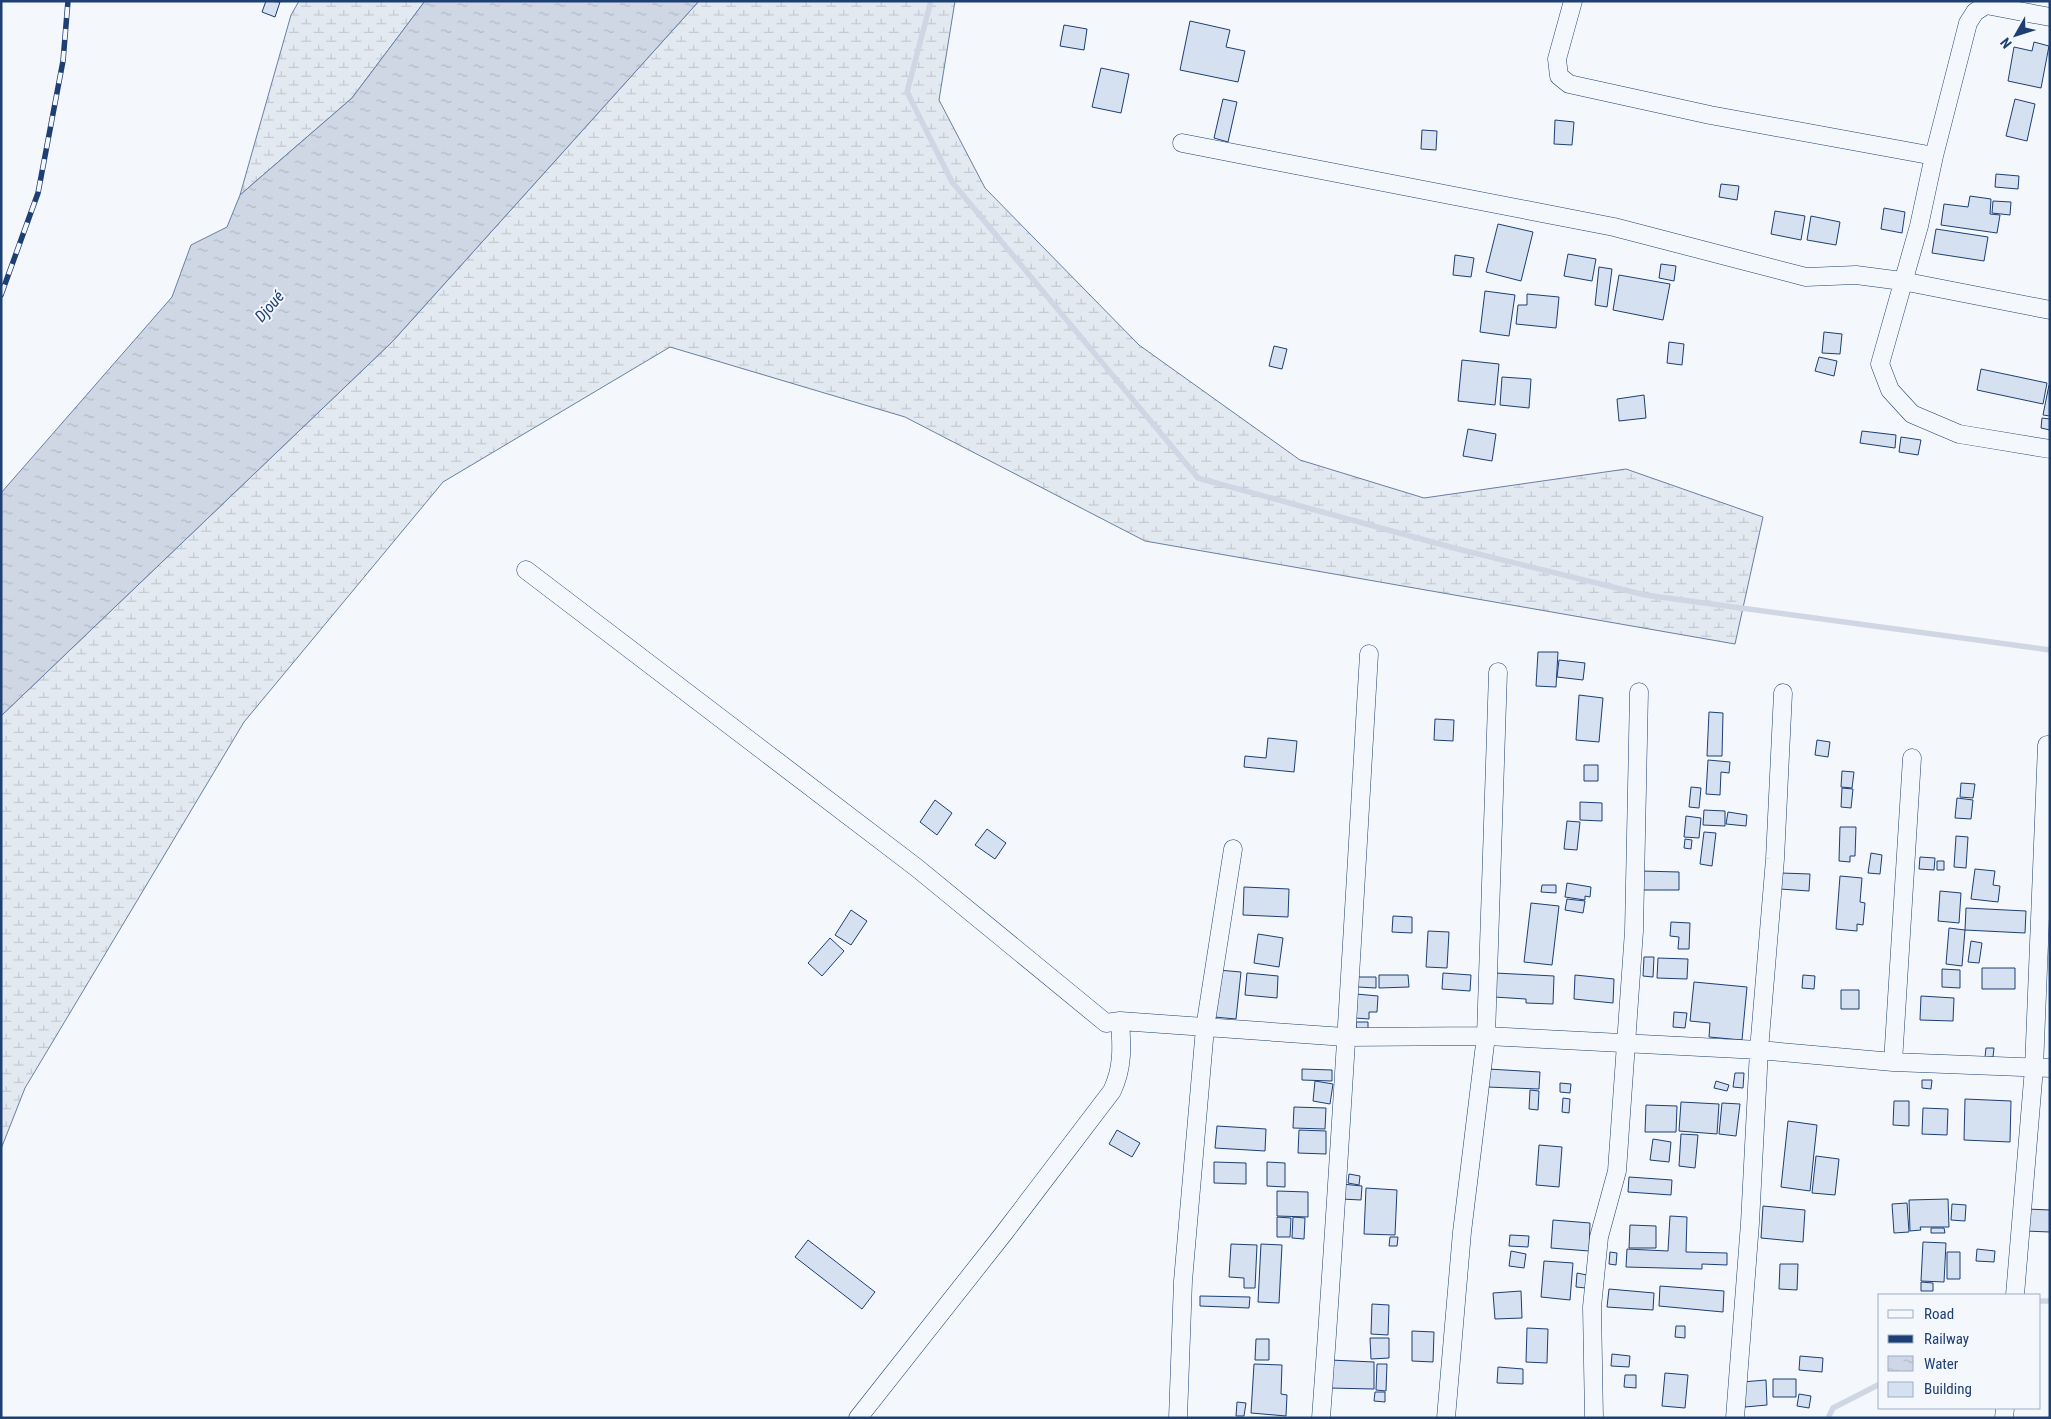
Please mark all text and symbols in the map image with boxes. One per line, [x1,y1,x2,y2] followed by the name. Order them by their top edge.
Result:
[1991,10,2041,60] north arrow
[1997,35,2015,52] text: N
[251,286,288,326] water label: Djoué
[1878,1294,2041,1409] legend
[1924,1305,1954,1323] text: Road
[1924,1330,1969,1348] text: Railway
[1924,1355,1959,1373] text: Water
[1924,1380,1972,1398] text: Building

